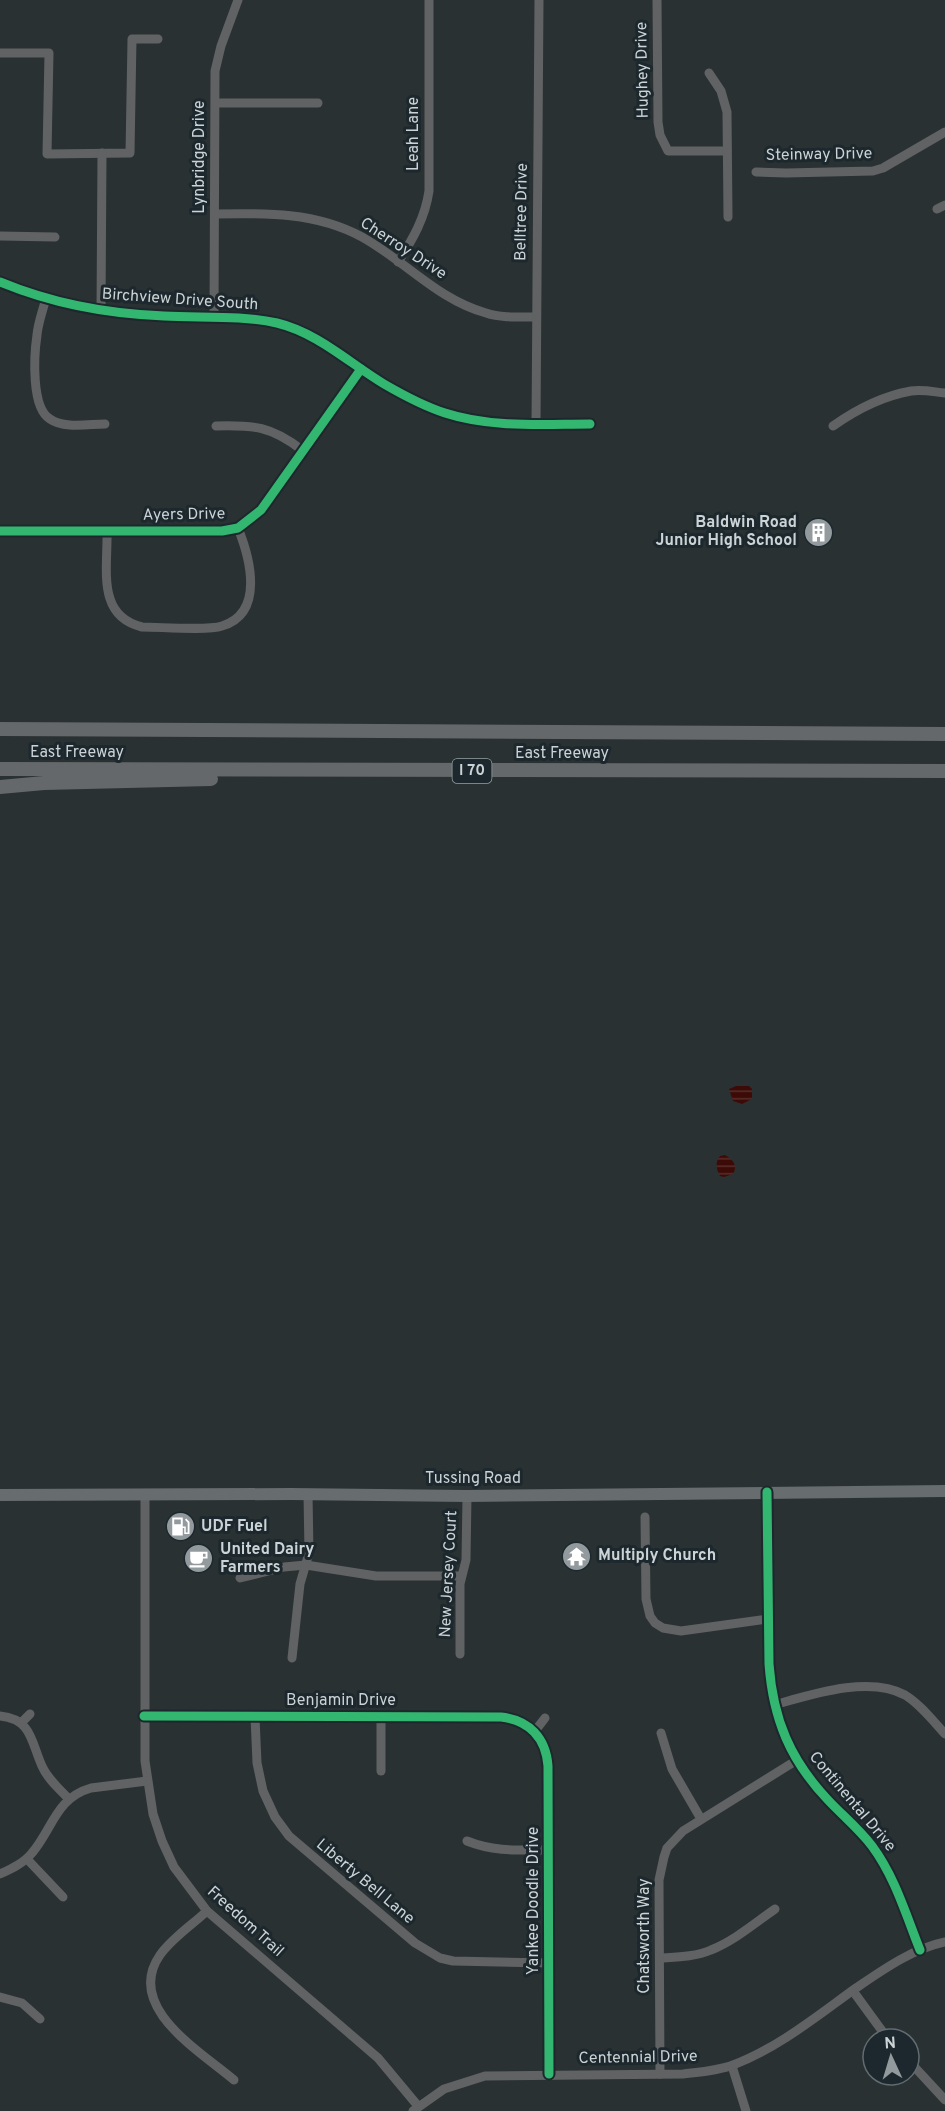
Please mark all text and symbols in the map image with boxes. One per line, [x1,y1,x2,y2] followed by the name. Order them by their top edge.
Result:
[632,21,654,119] street label: Hughey Drive
[404,97,424,171] street label: Leah Lane
[190,100,210,214] street label: Lynbridge Drive
[766,144,872,166] street label: Steinway Drive
[511,163,533,261] street label: Belltree Drive
[356,214,450,284] street label: Cherroy Drive
[101,285,259,315] street label: Birchview Drive South
[143,504,225,526] street label: Ayers Drive
[656,513,797,551] place label: Baldwin Road Junior High School
[802,516,834,548] building icon: Baldwin Road Junior High School
[30,743,124,763] street label: East Freeway
[515,744,609,764] street label: East Freeway
[452,759,492,783] road number: I 70
[425,1469,521,1489] street label: Tussing Road
[436,1510,462,1638] street label: New Jersey Court
[164,1511,196,1543] fuel station icon: UDF Fuel
[201,1517,268,1537] place label: UDF Fuel
[220,1540,314,1578] place label: United Dairy Farmers
[561,1540,593,1572] temple icon: Multiply Church
[183,1543,215,1575] cafe icon: United Dairy Farmers
[598,1546,716,1566] place label: Multiply Church
[286,1691,396,1711] street label: Benjamin Drive
[804,1748,900,1856] street label: Continental Drive
[524,1827,544,1975] street label: Yankee Doodle Drive
[312,1835,418,1929] street label: Liberty Bell Lane
[635,1878,655,1994] street label: Chatsworth Way
[202,1882,288,1962] street label: Freedom Trail
[861,2027,921,2087] north arrow
[884,2034,897,2054] text: N
[578,2047,698,2069] street label: Centennial Drive

